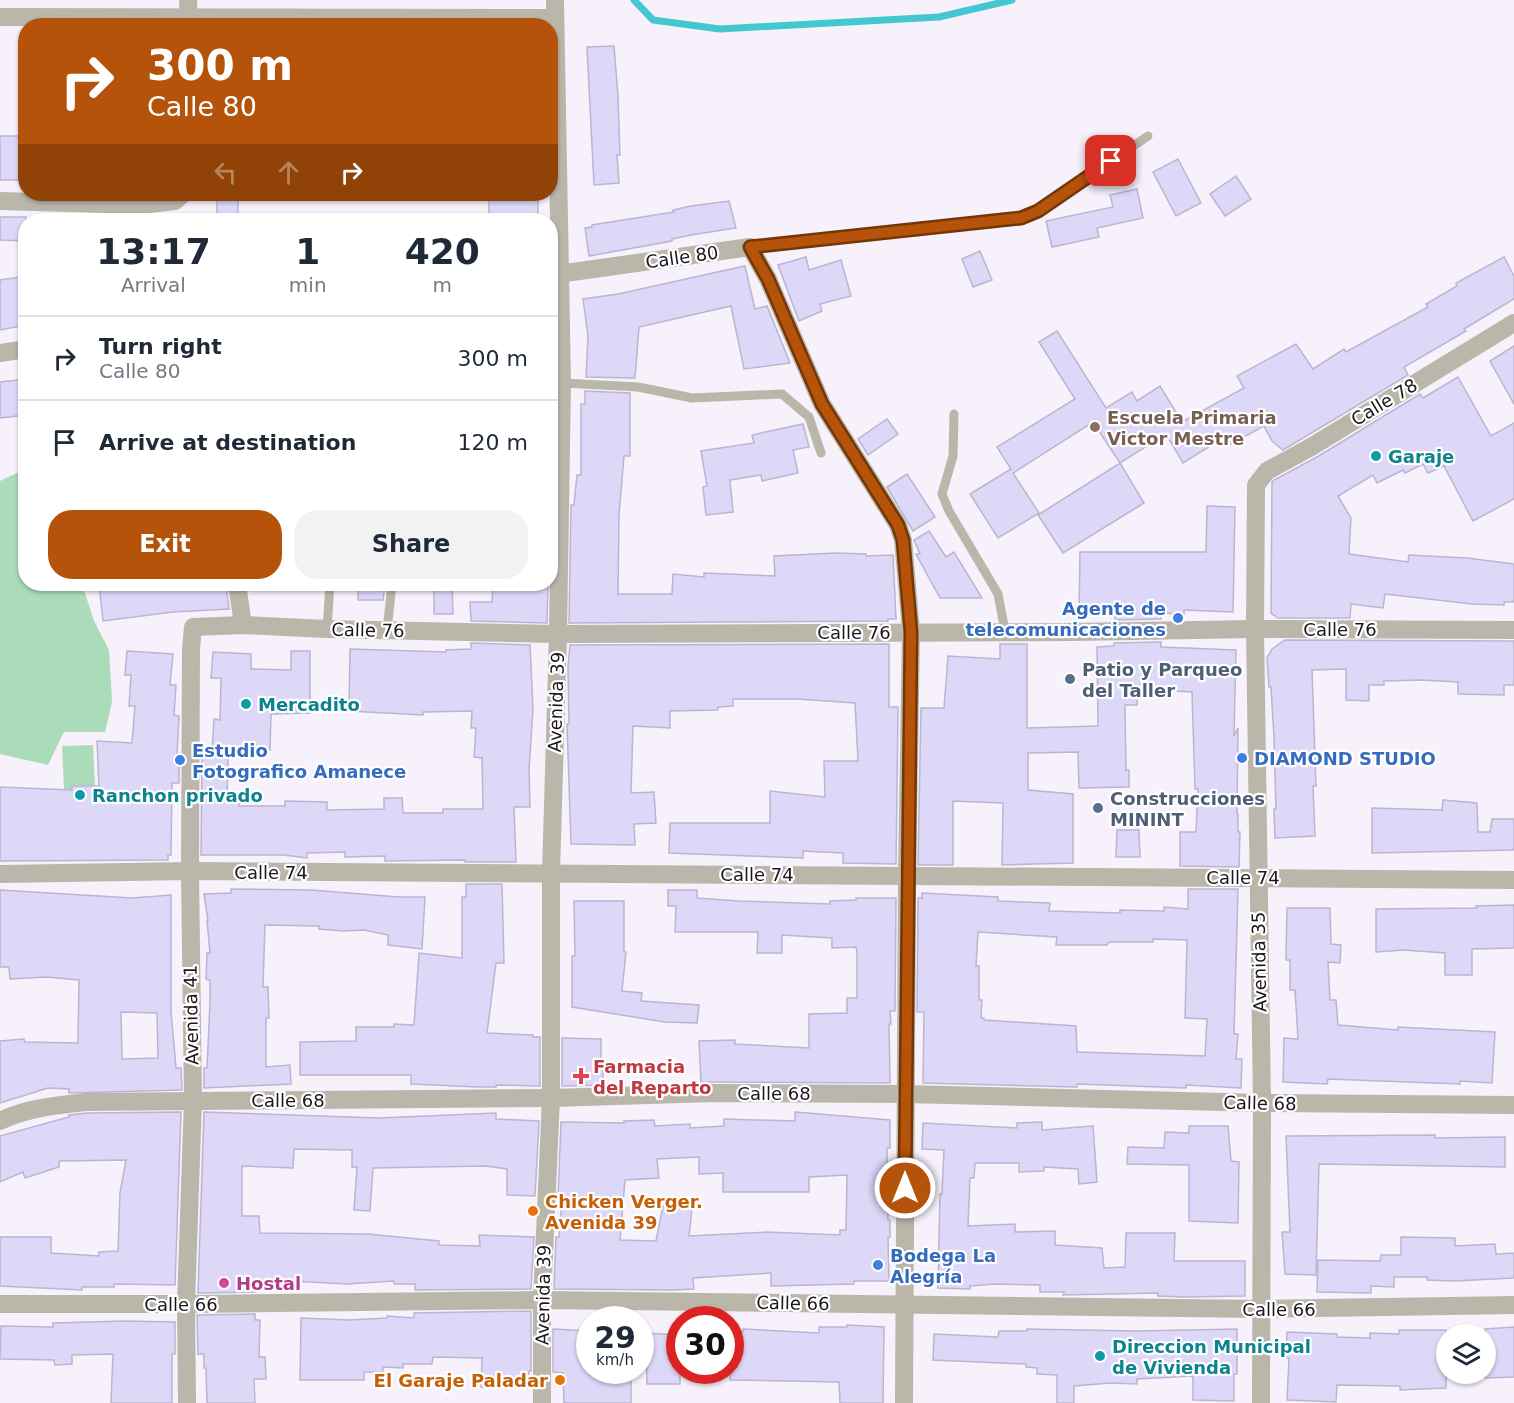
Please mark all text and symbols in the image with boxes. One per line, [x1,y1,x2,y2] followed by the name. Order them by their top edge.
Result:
[147,41,293,90] text: 300 m
[48,42,126,120] icon: right
[147,91,257,122] text: Calle 80
[1085,135,1136,186] pin
[1094,144,1127,177] icon: arrive
[209,156,242,189] icon: left
[272,156,305,189] icon: ahead
[335,156,368,189] icon: right
[96,231,211,272] text: 13:17
[295,231,320,272] text: 1
[405,231,480,272] text: 420
[644,242,720,272] street label: Calle 80
[121,273,186,297] text: Arrival
[289,273,327,297] text: min
[433,273,452,297] text: m
[99,334,222,359] text: Turn right
[48,342,81,375] icon: right
[458,346,528,371] text: 300 m
[99,359,180,383] text: Calle 80
[1347,374,1421,430] street label: Calle 78
[1107,407,1277,449] place label: Escuela Primaria Victor Mestre
[1088,420,1102,434] marker: Escuela Primaria Victor Mestre
[48,426,81,459] icon: arrive
[99,430,356,455] text: Arrive at destination
[458,430,528,455] text: 120 m
[1388,446,1454,467] place label: Garaje
[1369,449,1383,463] marker: Garaje
[48,510,282,579] button: Exit
[294,510,528,579] button: Share
[965,598,1166,640] place label: Agente de telecomunicaciones
[1171,611,1185,625] marker: Agente de telecomunicaciones
[331,619,405,641] street label: Calle 76
[1303,619,1377,640] street label: Calle 76
[817,622,891,643] street label: Calle 76
[544,651,568,753] street label: Avenida 39
[1082,659,1242,701] place label: Patio y Parqueo del Taller
[1063,672,1077,686] marker: Patio y Parqueo del Taller
[258,694,360,715] place label: Mercadito
[239,697,253,711] marker: Mercadito
[192,740,406,782] place label: Estudio Fotografico Amanece
[1254,748,1436,769] place label: DIAMOND STUDIO
[1235,751,1249,765] marker: DIAMOND STUDIO
[173,753,187,767] marker: Estudio Fotografico Amanece
[92,785,263,806] place label: Ranchon privado
[73,788,87,802] marker: Ranchon privado
[1110,788,1265,830] place label: Construcciones MININT
[1091,801,1105,815] marker: Construcciones MININT
[234,862,308,883] street label: Calle 74
[720,864,794,885] street label: Calle 74
[1206,867,1280,888] street label: Calle 74
[1248,912,1270,1012] street label: Avenida 35
[180,965,202,1065] street label: Avenida 41
[593,1056,711,1098] place label: Farmacia del Reparto
[574,1069,588,1083] marker: Farmacia del Reparto
[737,1083,811,1104] street label: Calle 68
[251,1090,325,1111] street label: Calle 68
[1223,1092,1297,1114] street label: Calle 68
[873,1156,937,1220] position arrow
[545,1191,703,1233] place label: Chicken Verger. Avenida 39
[526,1204,540,1218] marker: Chicken Verger. Avenida 39
[532,1245,554,1345] street label: Avenida 39
[890,1245,996,1287] place label: Bodega La Alegría
[871,1258,885,1272] marker: Bodega La Alegría
[236,1273,301,1294] place label: Hostal
[217,1276,231,1290] marker: Hostal
[756,1292,830,1314] street label: Calle 66
[144,1294,218,1315] street label: Calle 66
[1242,1299,1316,1320] street label: Calle 66
[666,1306,744,1384] speed limit sign: 30
[594,1320,636,1355] text: 29
[1436,1324,1496,1384] map controls
[1436,1324,1496,1384] button: layers
[1112,1336,1311,1378] place label: Direccion Municipal de Vivienda
[1093,1349,1107,1363] marker: Direccion Municipal de Vivienda
[596,1351,634,1369] text: km/h
[374,1370,548,1391] place label: El Garaje Paladar
[553,1373,567,1387] marker: El Garaje Paladar

